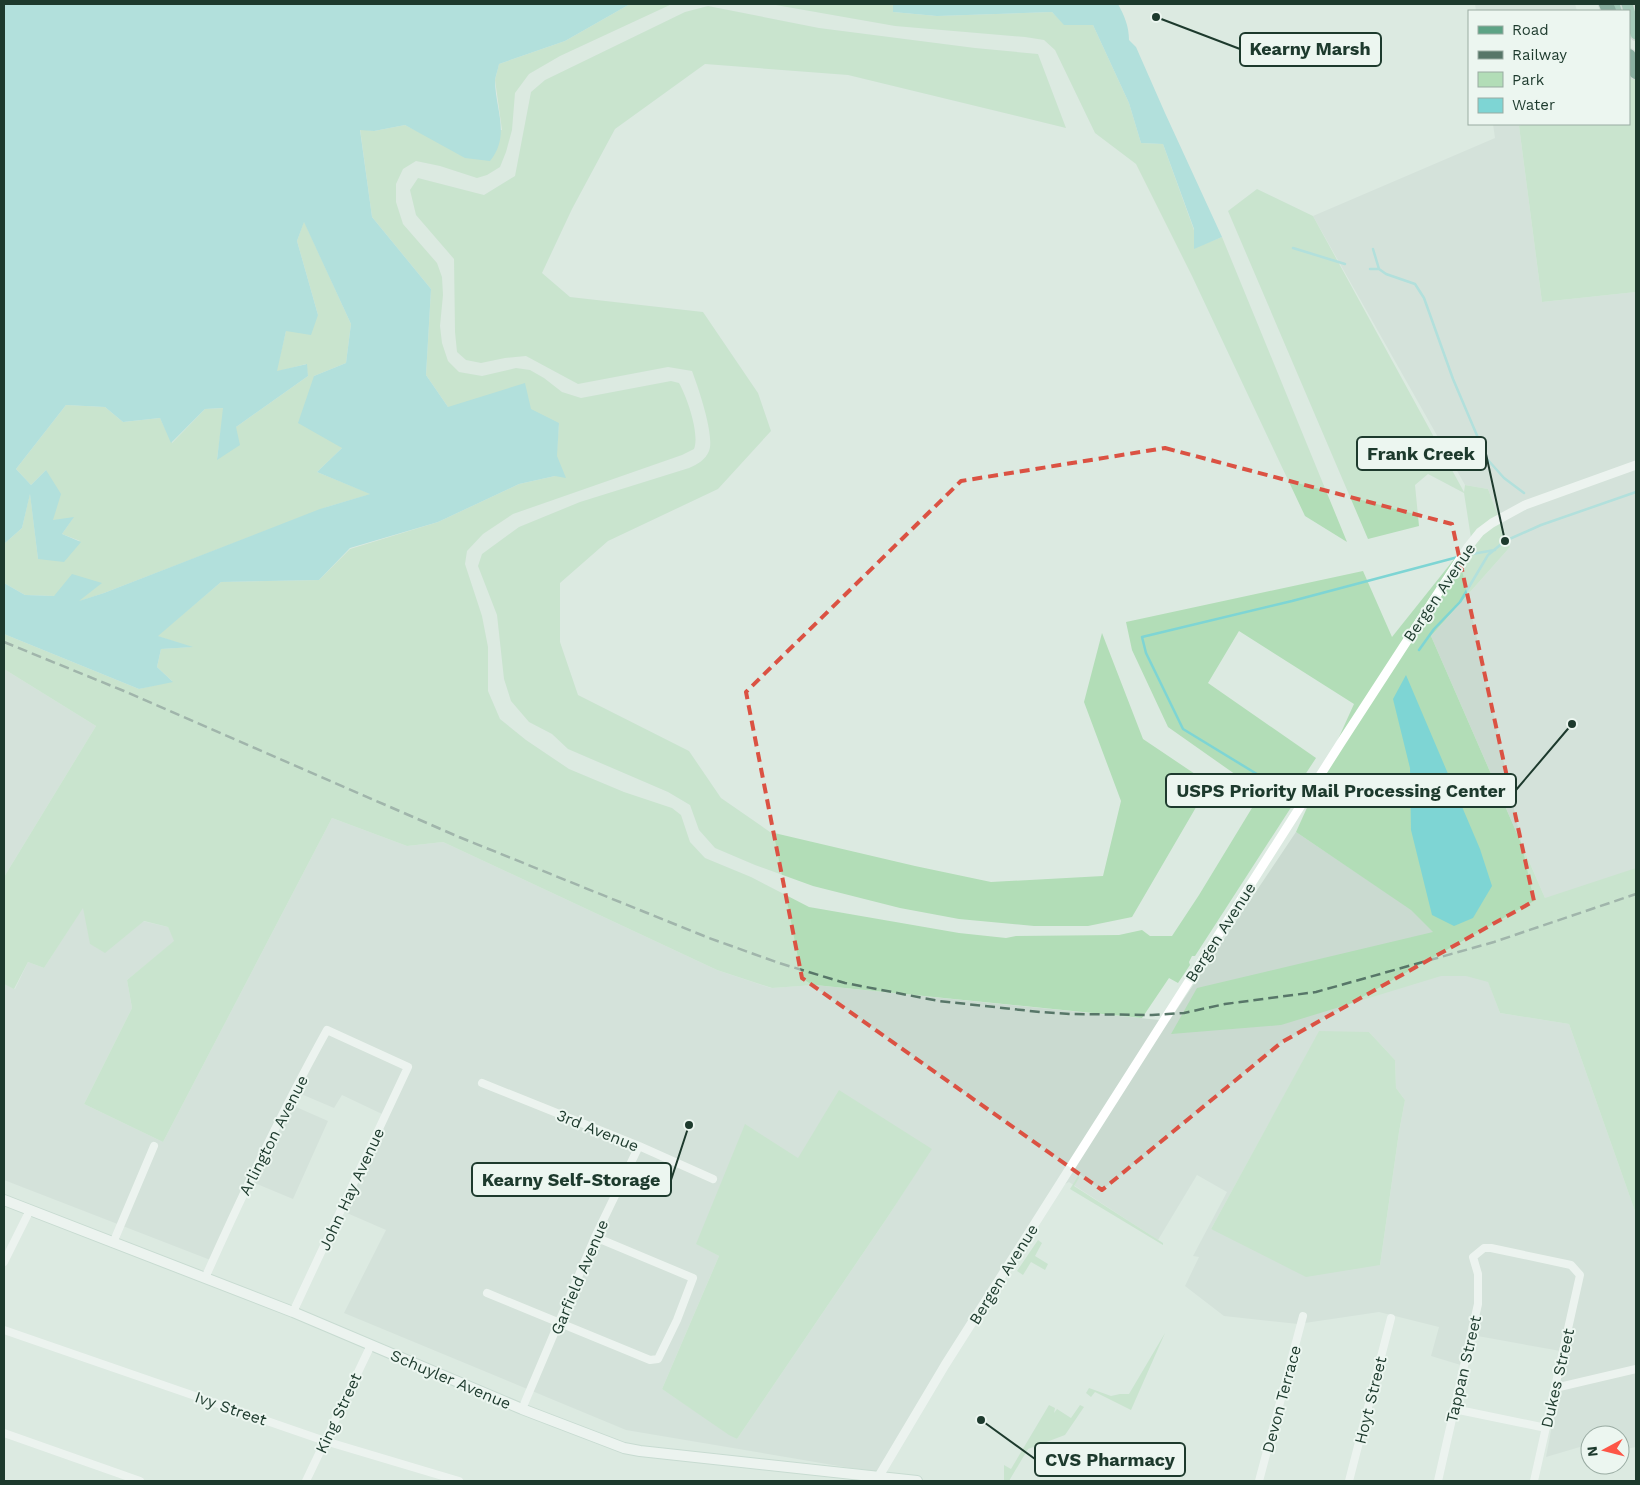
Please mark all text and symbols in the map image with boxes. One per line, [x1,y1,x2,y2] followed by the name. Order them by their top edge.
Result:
[1468,10,1630,125] legend
[1512,21,1549,39] text: Road
[1240,33,1381,66] callout: Kearny Marsh
[1249,38,1371,59] text: Kearny Marsh
[1512,46,1567,64] text: Railway
[1512,71,1545,89] text: Park
[1512,96,1555,114] text: Water
[1357,437,1486,470] callout: Frank Creek
[1367,443,1476,464] text: Frank Creek
[1399,539,1479,645] street label: Bergen Avenue
[1166,774,1516,807] callout: USPS Priority Mail Processing Center
[1176,780,1506,801] text: USPS Priority Mail Processing Center
[1181,879,1260,986] street label: Bergen Avenue
[235,1072,312,1198] street label: Arlington Avenue
[554,1105,642,1156] street label: 3rd Avenue
[315,1125,388,1254] street label: John Hay Avenue
[472,1163,671,1196] callout: Kearny Self-Storage
[482,1169,660,1190] text: Kearny Self-Storage
[547,1217,612,1338] street label: Garfield Avenue
[965,1221,1042,1328] street label: Bergen Avenue
[1442,1313,1485,1425] street label: Tappan Street
[1537,1326,1578,1430] street label: Dukes Street
[1258,1343,1305,1455] street label: Devon Terrace
[388,1346,514,1413] street label: Schuyler Avenue
[1350,1354,1391,1446] street label: Hoyt Street
[312,1370,366,1457] street label: King Street
[193,1387,269,1430] street label: Ivy Street
[1580,1425,1630,1475] north arrow
[1035,1443,1185,1476] callout: CVS Pharmacy
[1584,1445,1601,1458] text: N
[1045,1449,1176,1470] text: CVS Pharmacy

